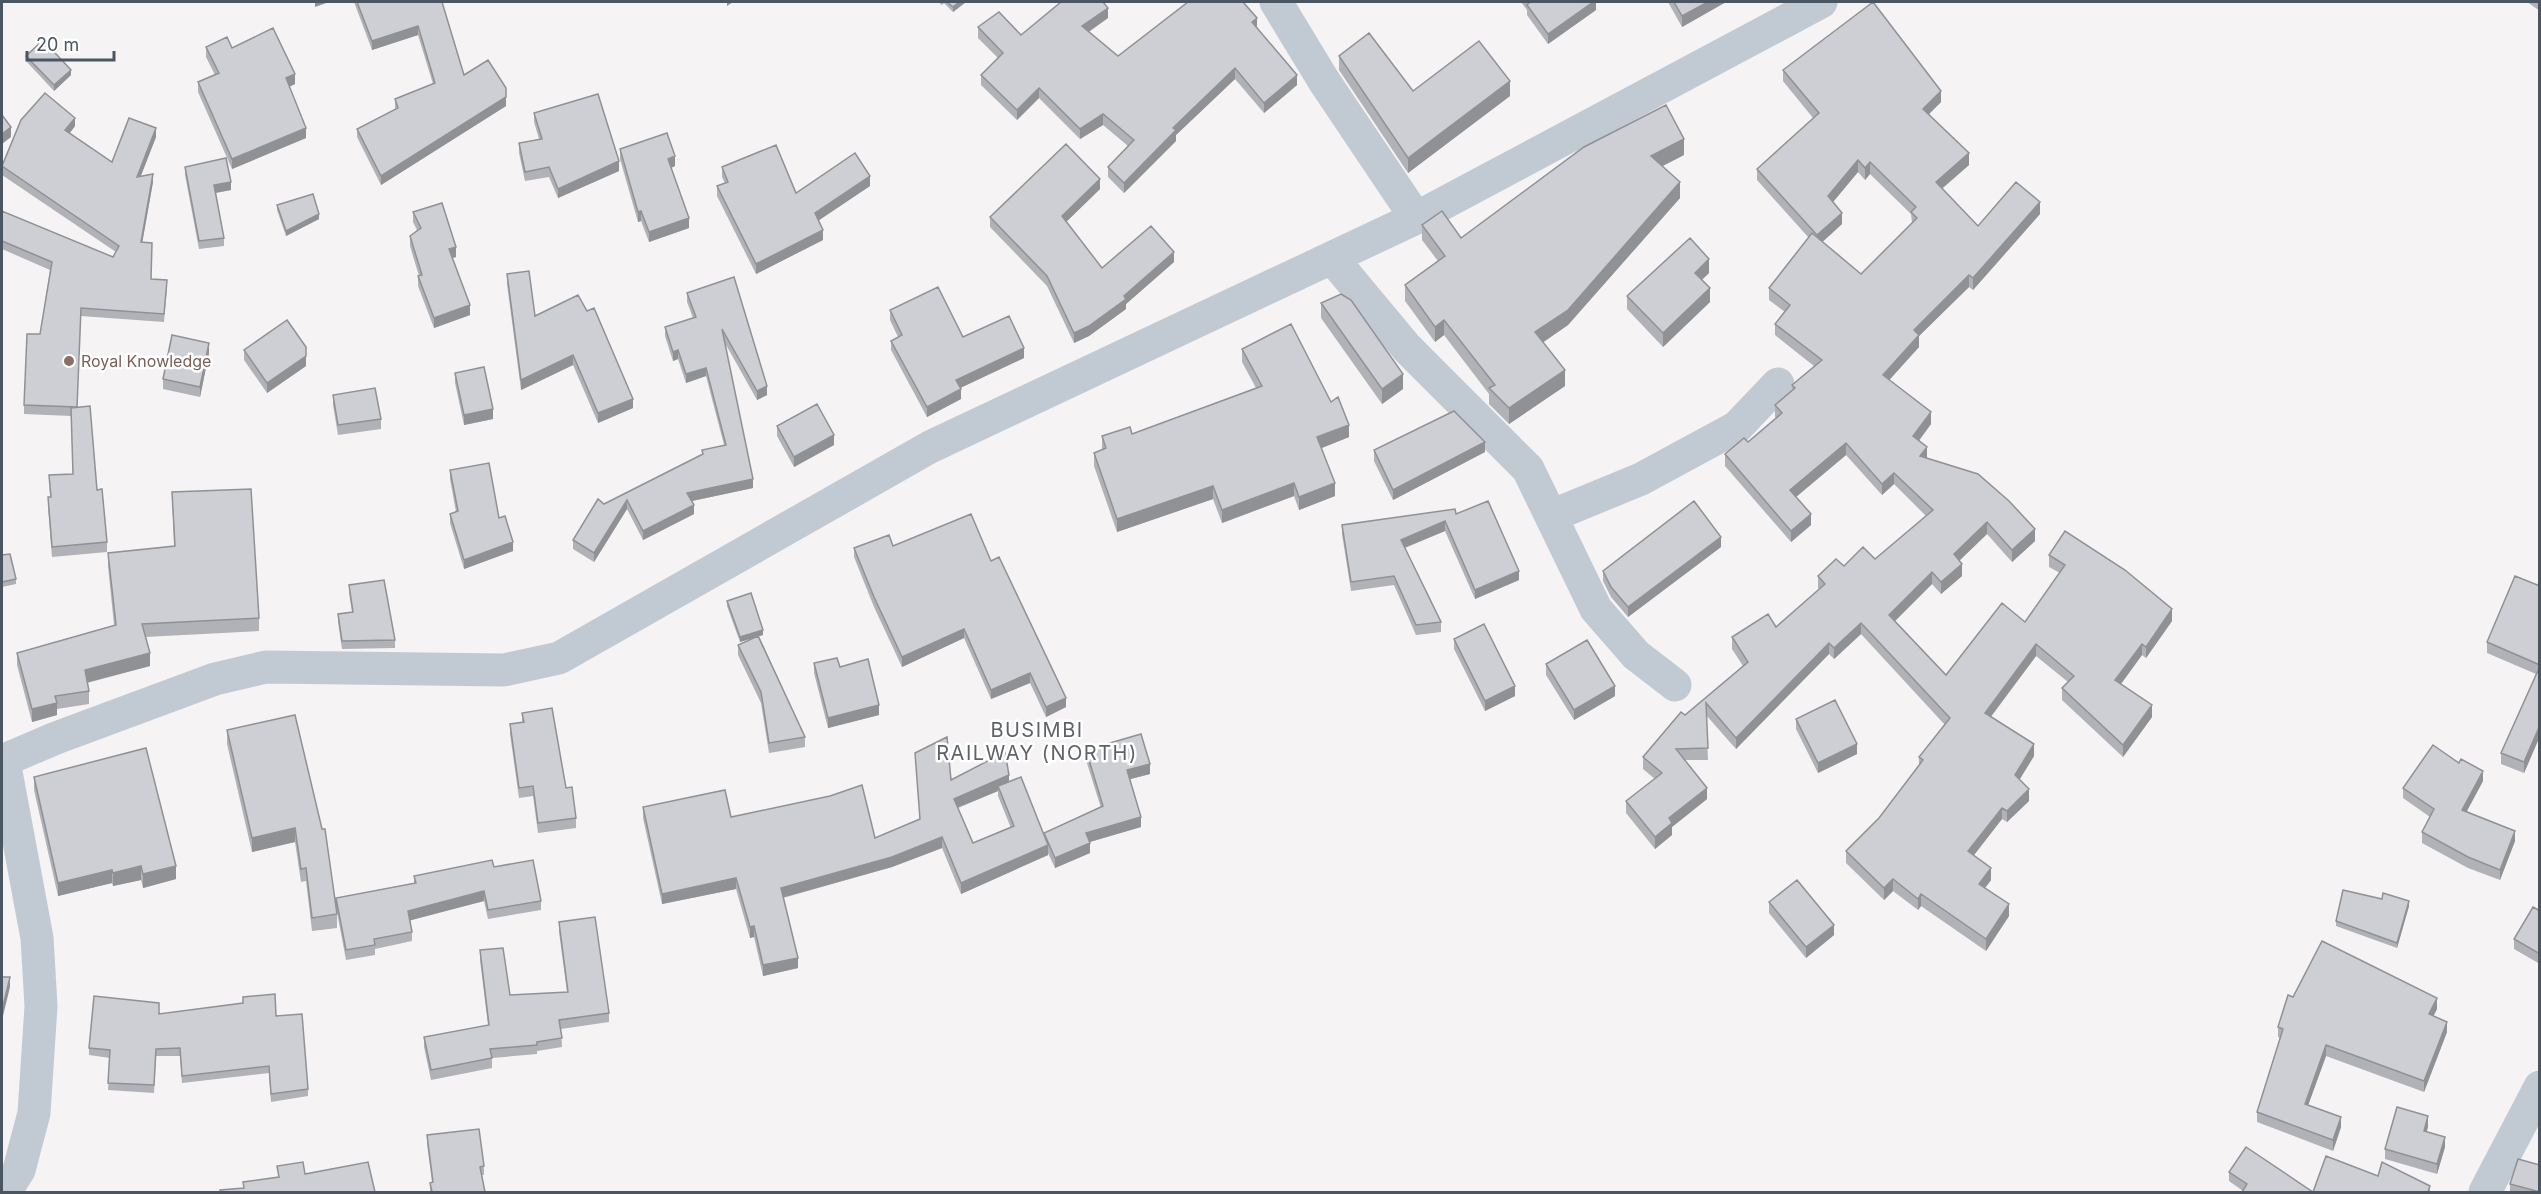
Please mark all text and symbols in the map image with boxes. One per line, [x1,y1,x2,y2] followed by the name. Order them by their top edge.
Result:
[27,24,114,62] scale bar
[36,34,79,55] text: 20 m
[81,351,211,371] place label: Royal Knowledge
[62,354,76,368] marker: Royal Knowledge
[936,718,1138,765] district label: BUSIMBI RAILWAY (NORTH)

